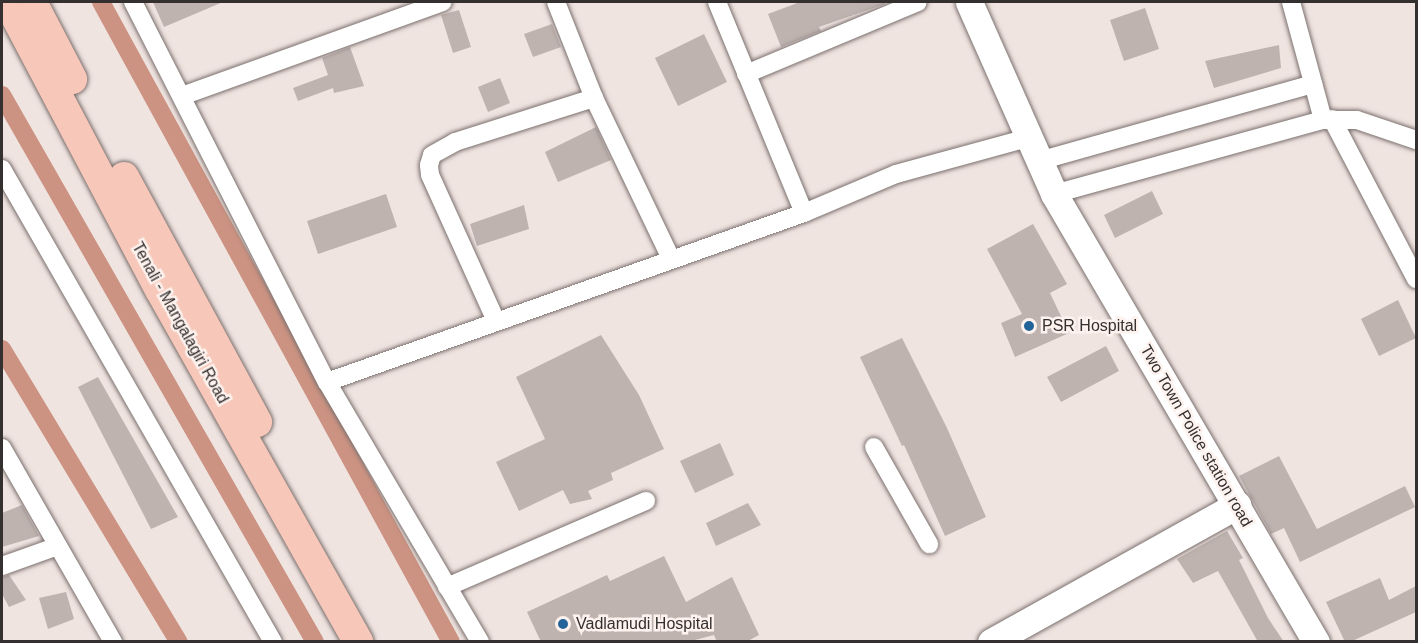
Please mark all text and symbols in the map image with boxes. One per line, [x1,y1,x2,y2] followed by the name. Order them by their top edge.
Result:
[128,239,232,407] street label: Tenali - Mangalagiri Road
[1042,316,1137,336] place label: PSR Hospital
[1020,317,1038,335] marker: PSR Hospital
[1136,341,1256,531] street label: Two Town Police station road
[576,614,713,634] place label: Vadlamudi Hospital
[554,615,572,633] marker: Vadlamudi Hospital

